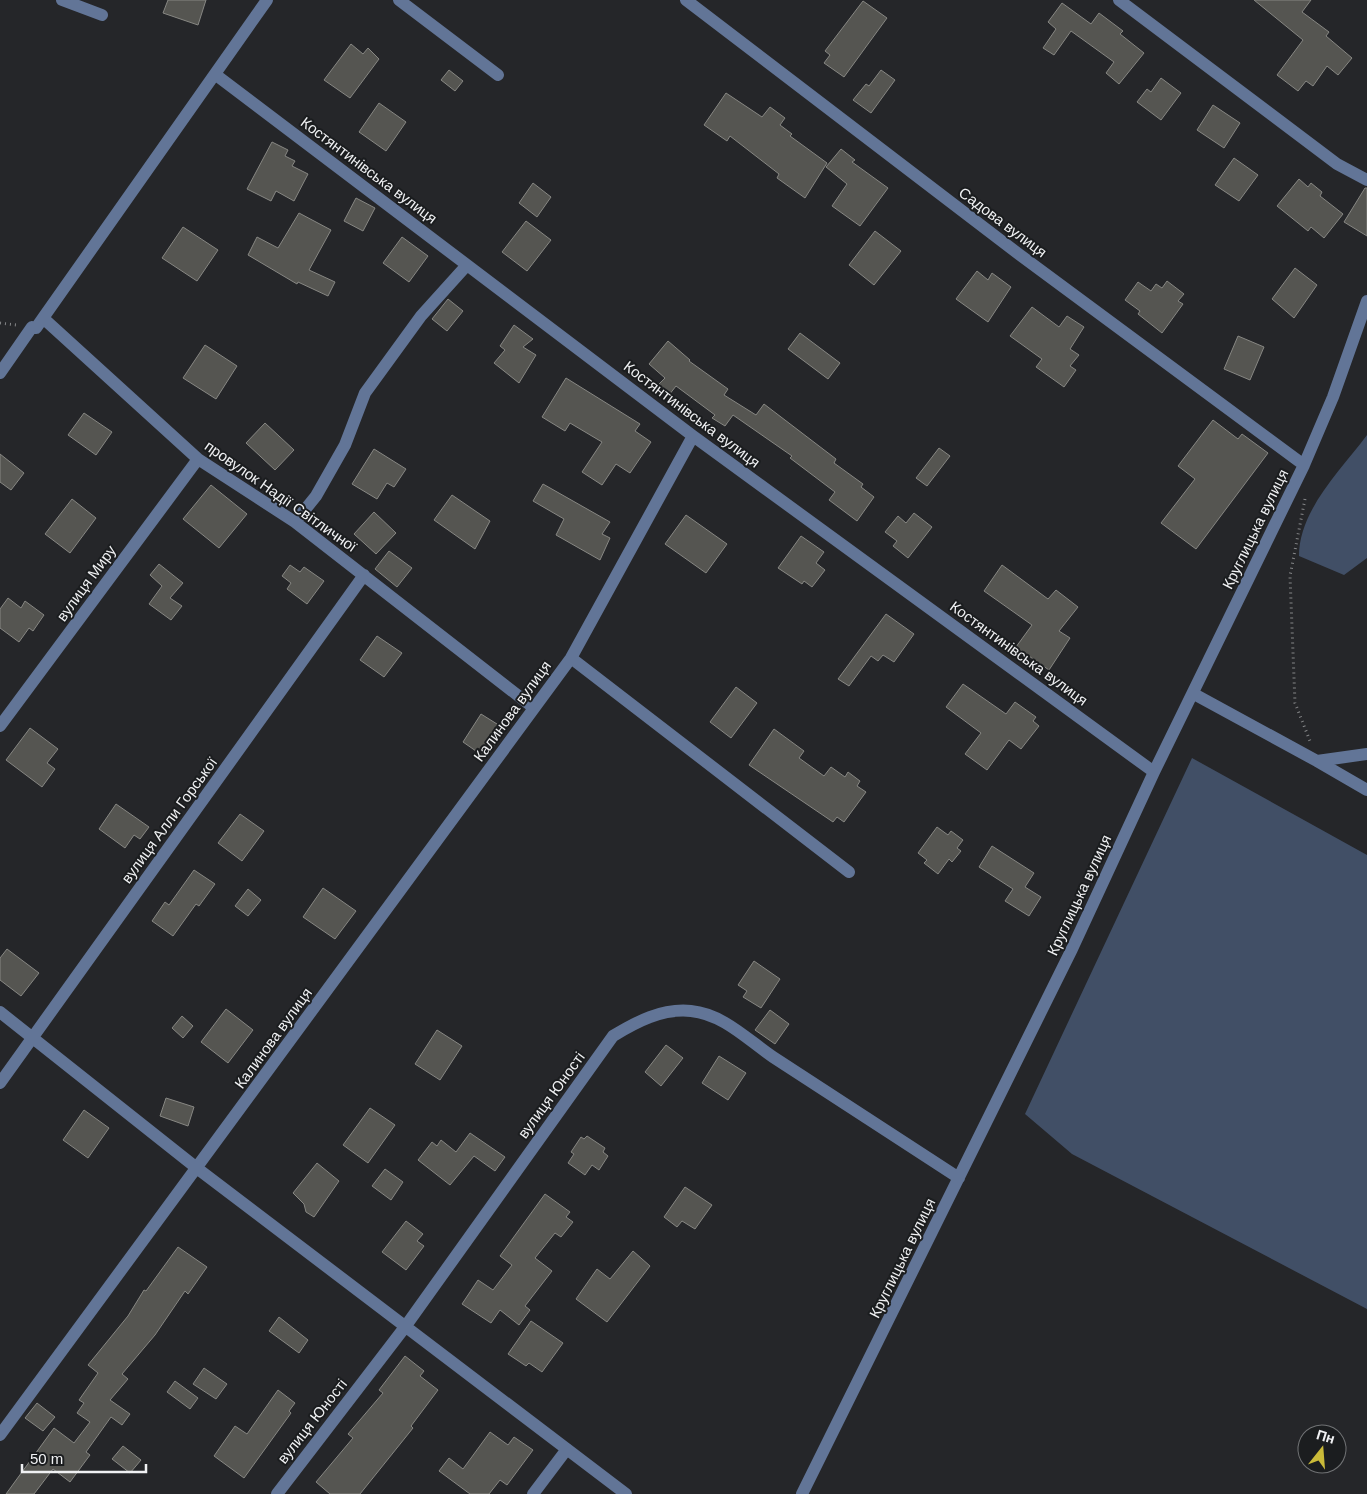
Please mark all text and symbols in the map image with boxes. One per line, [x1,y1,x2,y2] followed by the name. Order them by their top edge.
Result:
[298,113,440,227] street label: Костянтинівська вулиця
[956,183,1050,261] street label: Садова вулиця
[621,357,763,471] street label: Костянтинівська вулиця
[202,437,361,556] street label: провулок Надії Світличної
[1219,466,1291,592] street label: Круглицька вулиця
[53,541,119,624] street label: вулиця Миру
[947,597,1091,709] street label: Костянтинівська вулиця
[470,658,554,764] street label: Калинова вулиця
[118,753,221,886] street label: вулиця Алли Горської
[1044,832,1114,958] street label: Круглицька вулиця
[231,985,315,1091] street label: Калинова вулиця
[514,1049,588,1141] street label: вулиця Юності
[866,1195,938,1321] street label: Круглицька вулиця
[274,1375,350,1467] street label: вулиця Юності
[1297,1424,1347,1474] north arrow
[1315,1426,1337,1447] text: Пн
[22,1442,146,1474] scale bar
[30,1450,63,1467] text: 50 m

